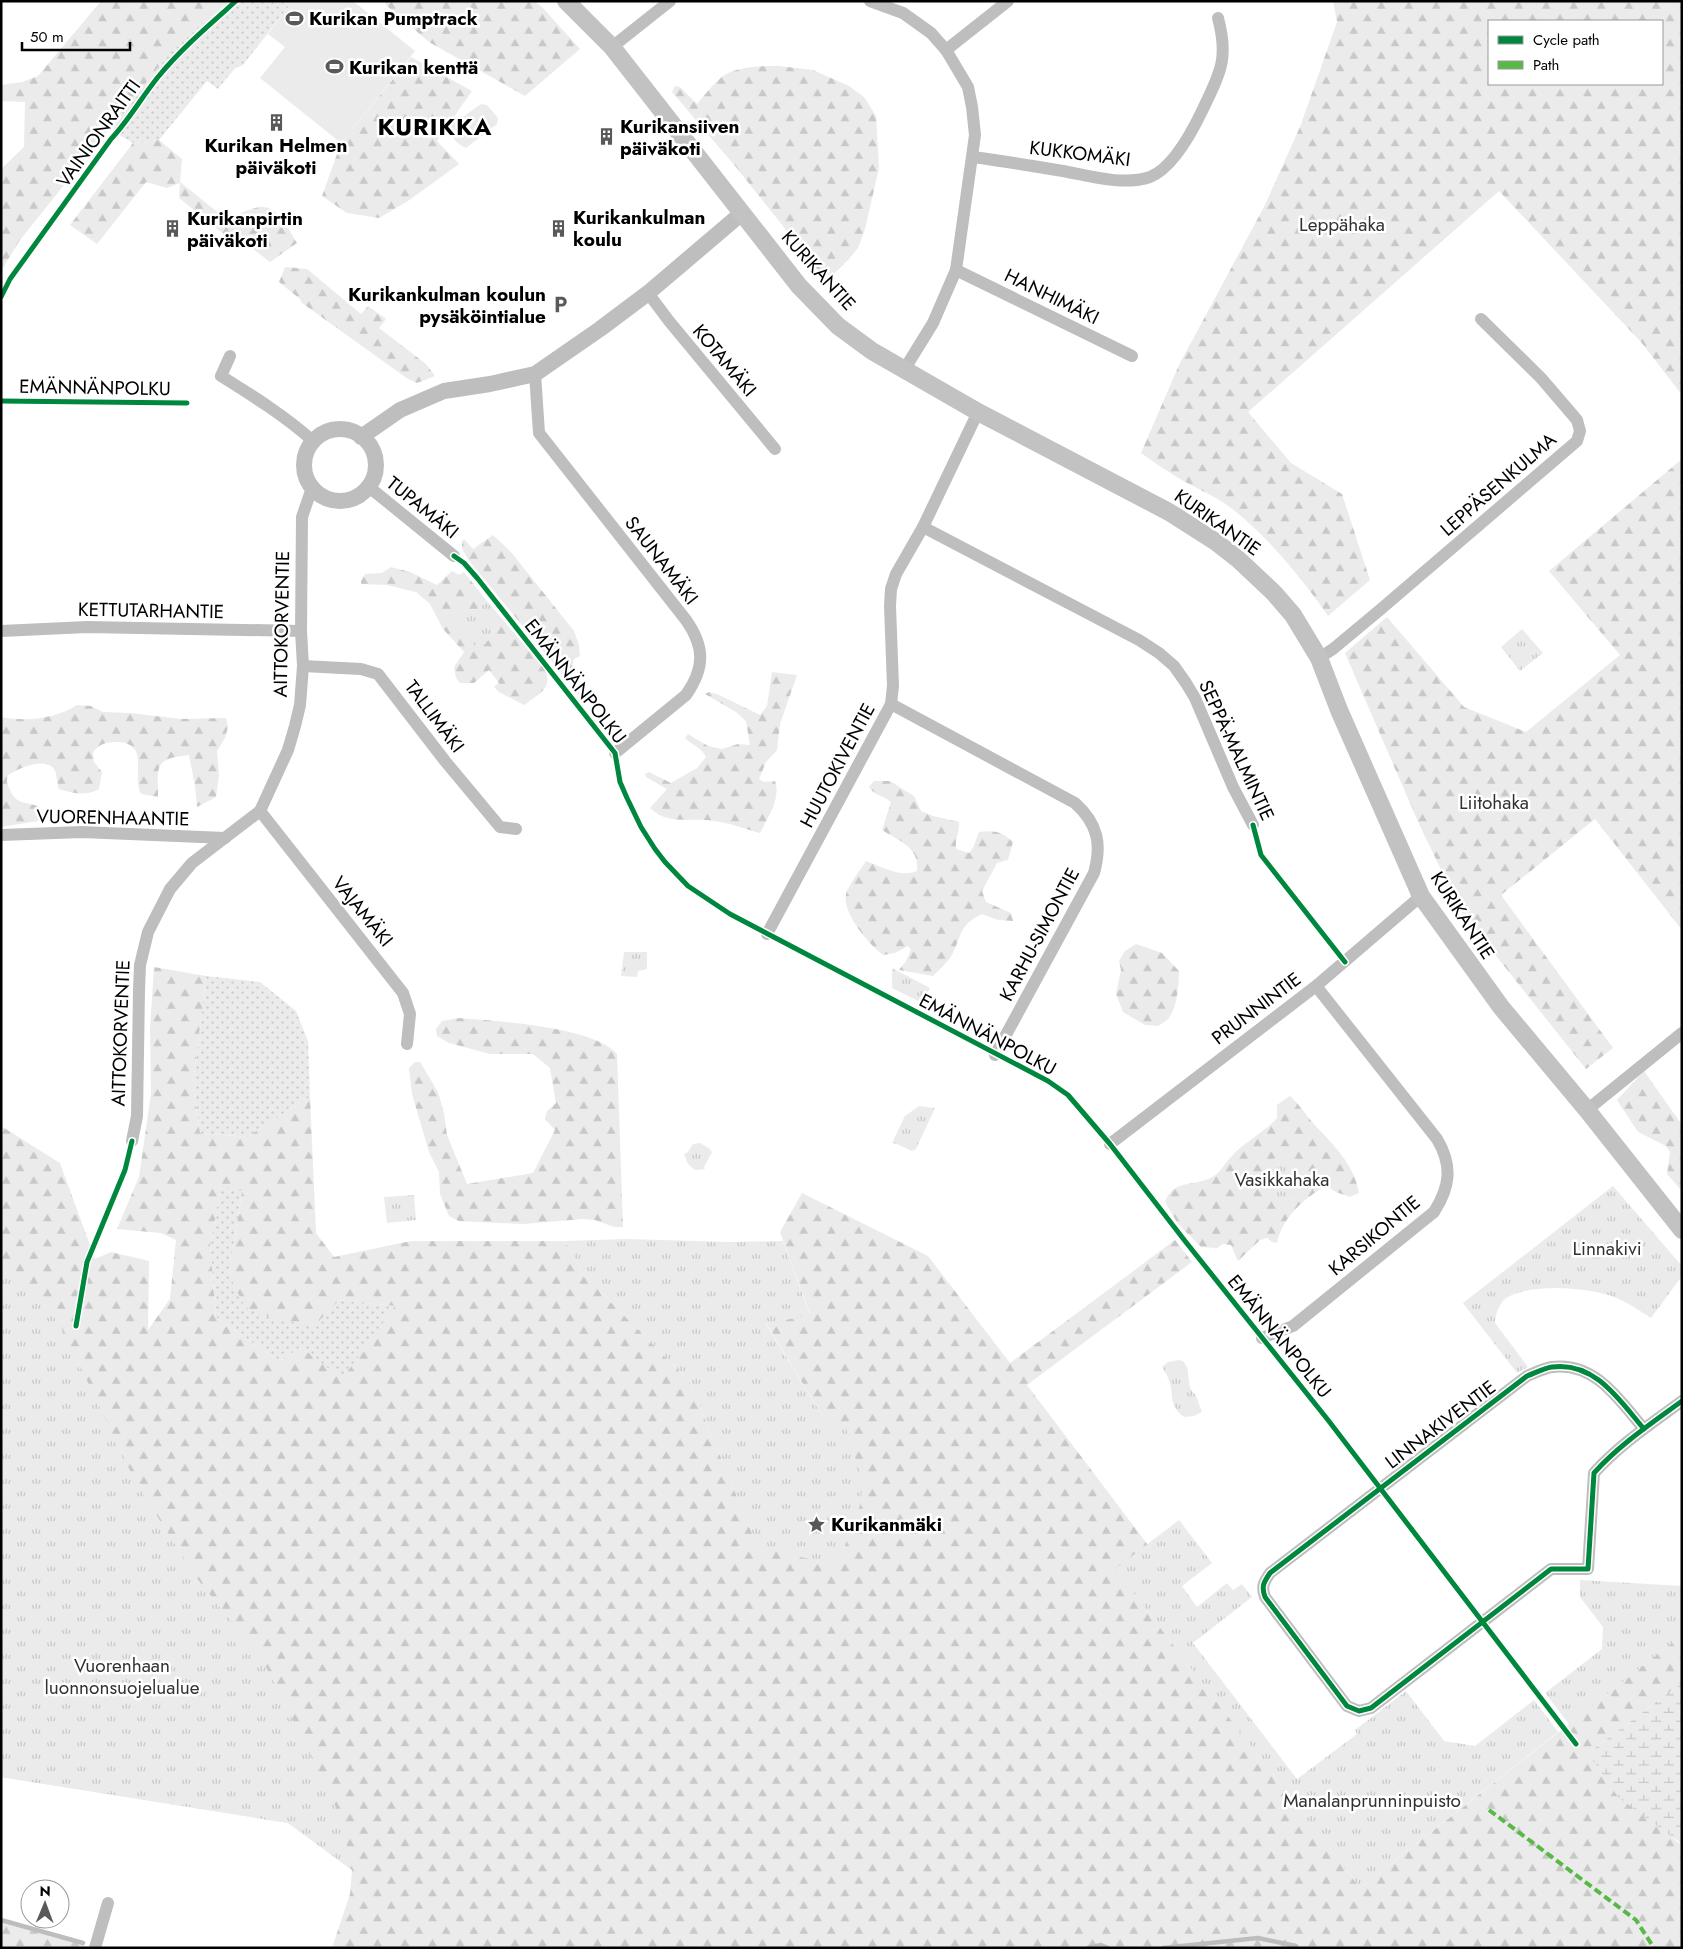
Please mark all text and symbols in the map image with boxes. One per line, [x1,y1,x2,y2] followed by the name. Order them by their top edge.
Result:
[309,5,478,32] place label: Kurikan Pumptrack
[285,8,305,28] sports icon: Kurikan Pumptrack
[22,20,130,52] scale bar
[1488,20,1663,85] legend
[30,26,64,48] text: 50 m
[1533,29,1600,51] text: Cycle path
[349,54,478,81] place label: Kurikan kenttä
[1533,54,1559,76] text: Path
[325,57,345,77] sports icon: Kurikan kenttä
[50,74,147,193] street label: VAINIONRAITTI
[378,109,493,144] district label: KURIKKA
[266,112,286,132] building icon: Kurikan Helmen päiväkoti
[620,113,740,162] place label: Kurikansiiven päiväkoti
[596,127,616,147] building icon: Kurikansiiven päiväkoti
[205,132,347,181] place label: Kurikan Helmen päiväkoti
[1028,134,1132,173] street label: KUKKOMÄKI
[573,204,705,253] place label: Kurikankulman koulu
[187,205,303,254] place label: Kurikanpirtin päiväkoti
[1299,211,1385,238] park label: Leppähaka
[549,218,569,238] building icon: Kurikankulman koulu
[163,219,183,239] building icon: Kurikanpirtin päiväkoti
[775,224,862,316] street label: KURIKANTIE
[1000,262,1104,331] street label: HANHIMÄKI
[348,281,546,330] place label: Kurikankulman koulun pysäköintialue
[550,295,570,315] parking icon: Kurikankulman koulun pysäköintialue
[686,318,763,402] street label: KOTAMÄKI
[19,373,171,402] street label: EMÄNNÄNPOLKU
[1434,426,1563,542] street label: LEPPÄSENKULMA
[381,470,464,545] street label: TUPAMÄKI
[1169,483,1266,562] street label: KURIKANTIE
[619,510,705,610] street label: SAUNAMÄKI
[267,550,296,698] street label: AITTOKORVENTIE
[78,596,224,625] street label: KETTUTARHANTIE
[518,613,633,749] street label: EMÄNNÄNPOLKU
[398,674,471,758] street label: TALLIMÄKI
[1192,676,1281,825] street label: SEPPÄ-MALMINTIE
[793,698,882,832] street label: HUUTOKIVENTIE
[1459,789,1529,816] park label: Liitohaka
[36,803,190,832] street label: VUORENHAANTIE
[993,863,1086,1006] street label: KARHU-SIMONTIE
[1424,866,1501,965] street label: KURIKANTIE
[326,870,399,952] street label: VAJAMÄKI
[104,959,137,1107] street label: AITTOKORVENTIE
[1206,966,1307,1051] street label: PRUNNINTIE
[914,987,1061,1082] street label: EMÄNNÄNPOLKU
[1235,1166,1329,1193] park label: Vasikkahaka
[1323,1189,1426,1282] street label: KARSIKONTIE
[1572,1235,1642,1262] park label: Linnakivi
[1221,1269,1338,1404] street label: EMÄNNÄNPOLKU
[1379,1374,1501,1475] street label: LINNAKIVENTIE
[831,1511,942,1538] place label: Kurikanmäki
[807,1514,827,1534] place icon: Kurikanmäki
[44,1652,200,1701] park label: Vuorenhaan luonnonsuojelualue
[1283,1787,1461,1814] park label: Manalanprunninpuisto
[20,1879,70,1929] north arrow
[39,1881,51,1901] text: N

